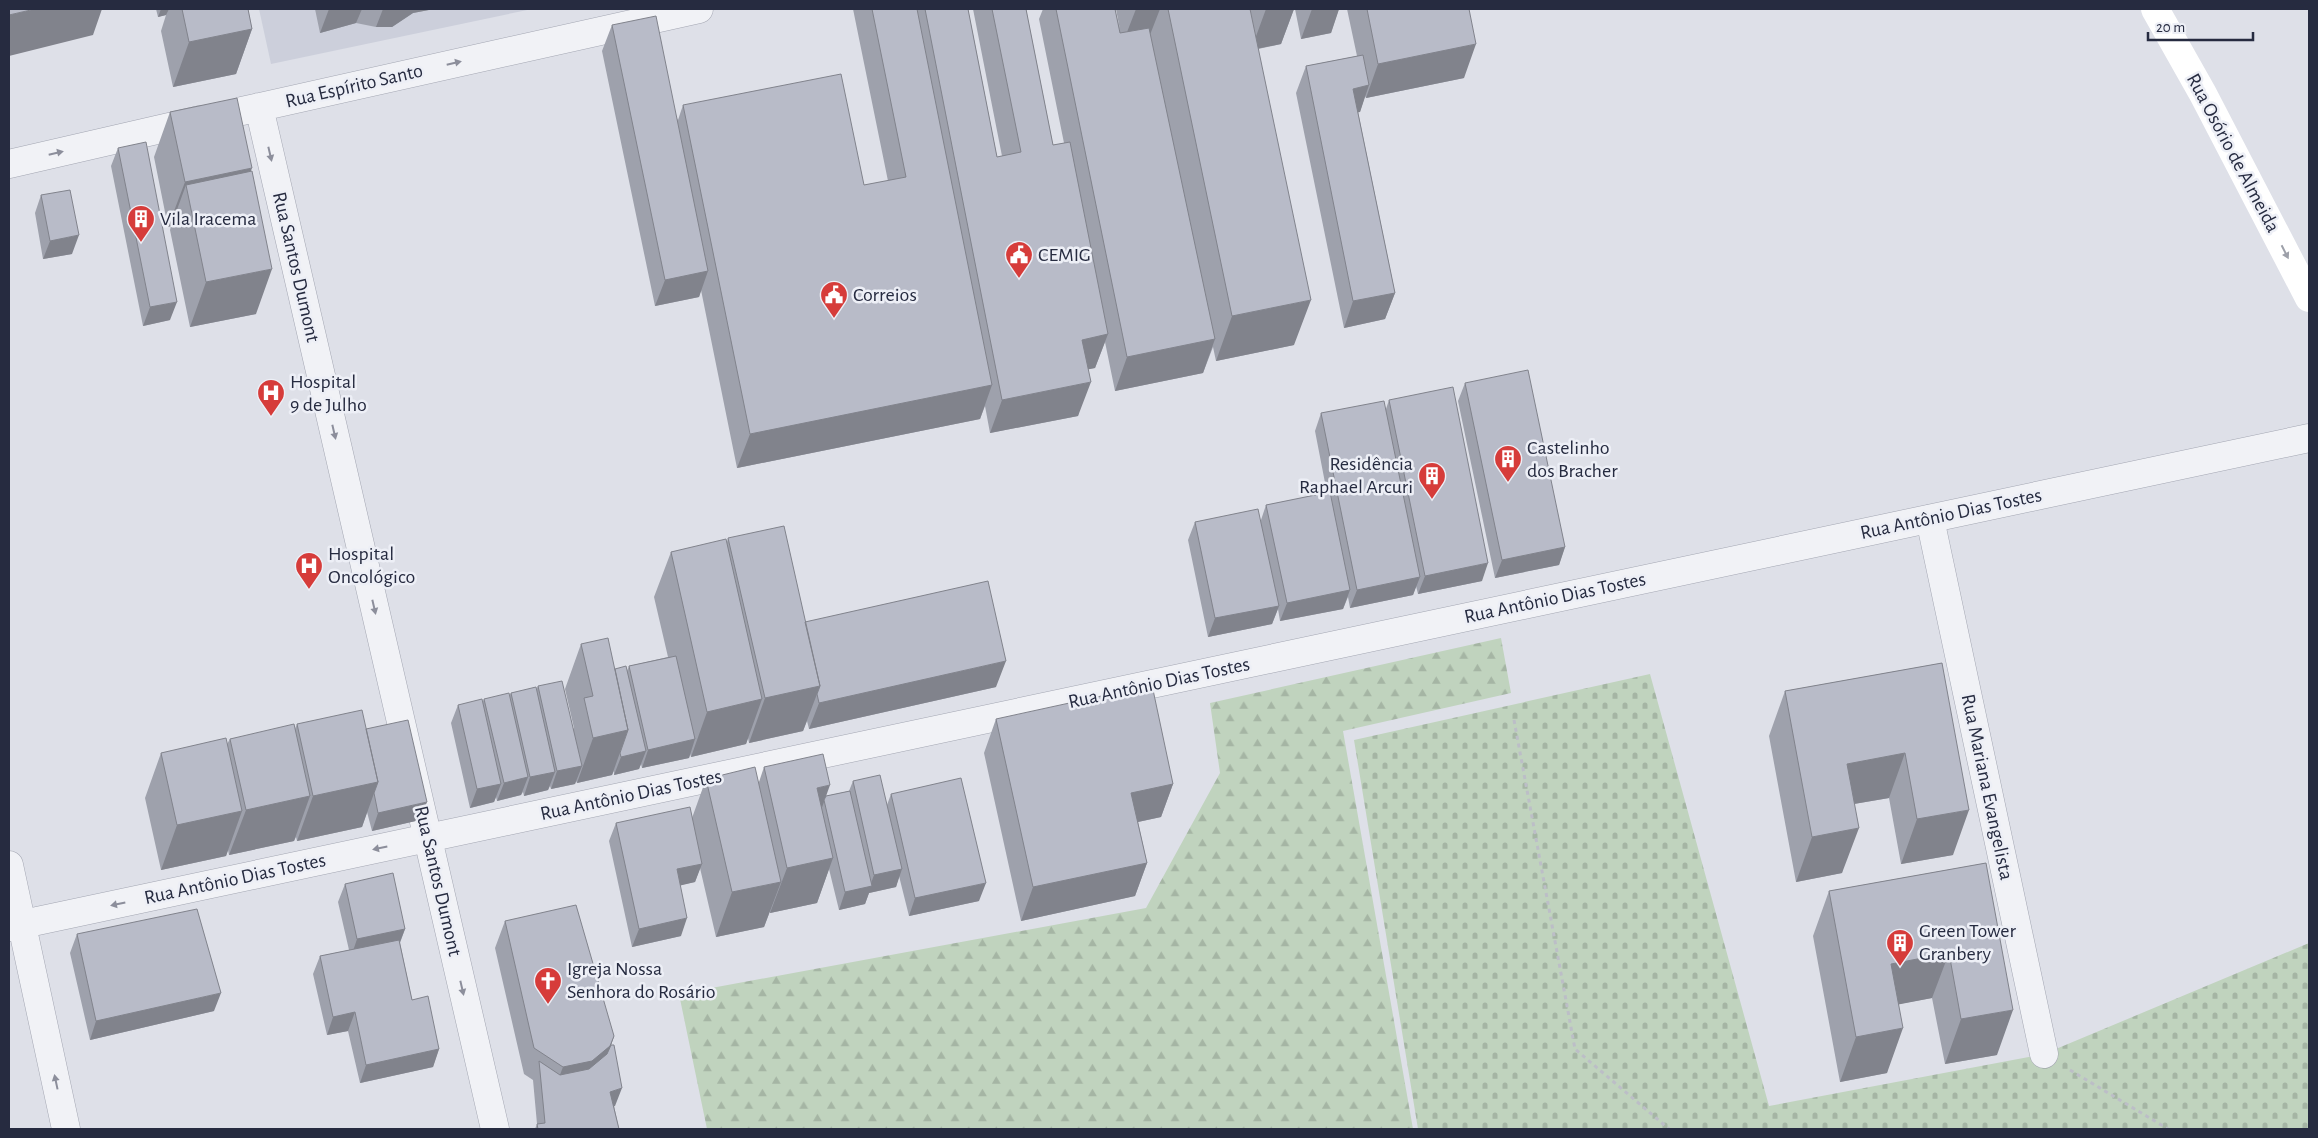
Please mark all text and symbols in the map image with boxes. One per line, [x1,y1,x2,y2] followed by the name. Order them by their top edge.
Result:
[2148,10,2253,42] scale bar
[2156,20,2185,35] text: 20 m
[446,59,461,67] one-way arrow
[283,60,425,112] street label: Rua Espírito Santo
[2183,70,2283,236] street label: Rua Osório de Almeida
[266,147,274,162] one-way arrow
[49,149,64,157] one-way arrow
[269,190,323,345] street label: Rua Santos Dumont
[126,204,156,243] building icon: Vila Iracema
[160,209,256,229] place label: Vila Iracema
[1004,240,1034,279] public building icon: CEMIG
[1038,245,1091,265] place label: CEMIG
[2281,246,2290,259] one-way arrow
[819,280,849,319] public building icon: Correios
[853,285,917,305] place label: Correios
[290,372,367,415] place label: Hospital 9 de Julho
[256,378,286,417] hospital icon: Hospital 9 de Julho
[330,424,338,439] one-way arrow
[1527,438,1618,481] place label: Castelinho dos Bracher
[1493,444,1523,483] building icon: Castelinho dos Bracher
[1299,454,1413,497] place label: Residência Raphael Arcuri
[1417,461,1447,500] building icon: Residência Raphael Arcuri
[1858,485,2044,543] street label: Rua Antônio Dias Tostes
[328,544,415,587] place label: Hospital Oncológico
[294,551,324,590] hospital icon: Hospital Oncológico
[1462,569,1648,627] street label: Rua Antônio Dias Tostes
[370,600,378,615] one-way arrow
[1066,654,1252,712] street label: Rua Antônio Dias Tostes
[1958,692,2016,882] street label: Rua Mariana Evangelista
[538,766,724,824] street label: Rua Antônio Dias Tostes
[411,804,465,959] street label: Rua Santos Dumont
[373,844,388,852] one-way arrow
[142,850,328,908] street label: Rua Antônio Dias Tostes
[111,900,126,908] one-way arrow
[1919,921,2017,964] place label: Green Tower Granbery
[1885,928,1915,967] building icon: Green Tower Granbery
[567,959,716,1002] place label: Igreja Nossa Senhora do Rosário
[533,966,563,1005] church icon: Igreja Nossa Senhora do Rosário
[458,980,466,995] one-way arrow
[52,1074,60,1089] one-way arrow

